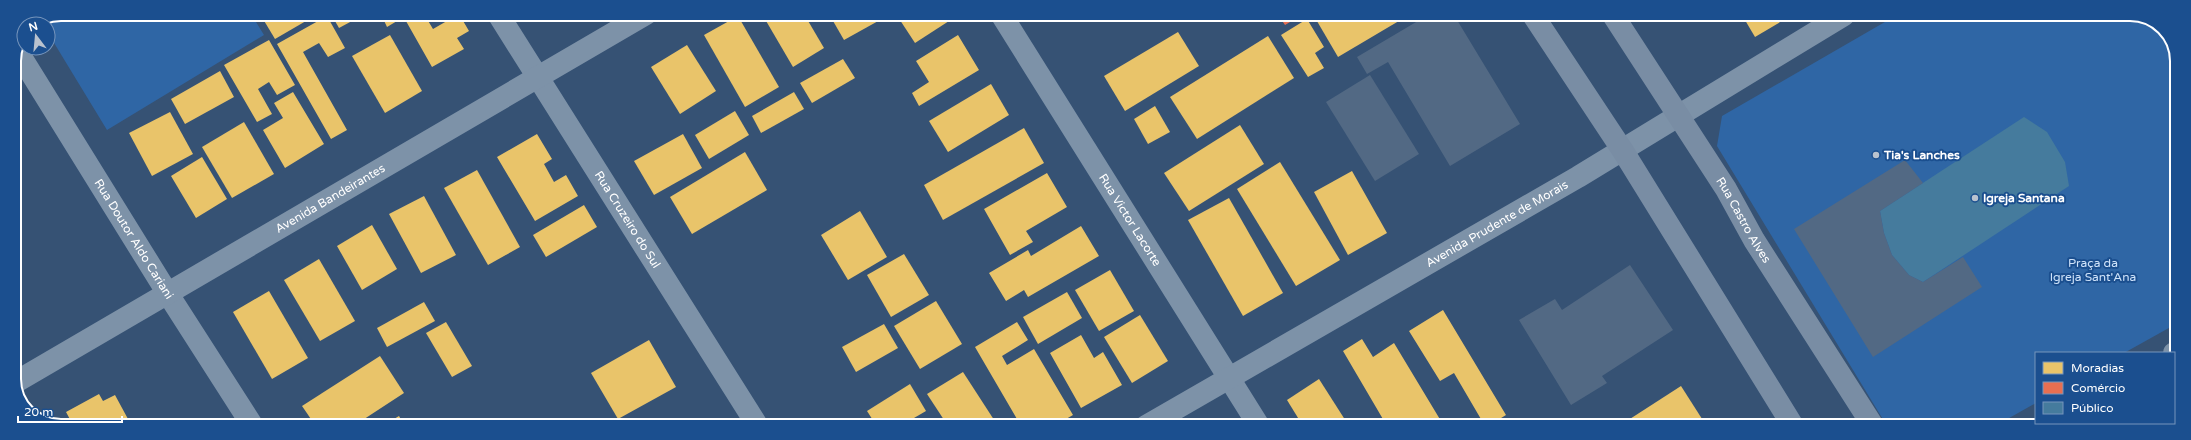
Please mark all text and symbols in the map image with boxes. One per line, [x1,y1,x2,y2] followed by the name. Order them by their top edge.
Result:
[16,16,56,56] north arrow
[27,19,39,34] text: N
[1883,148,1960,162] place label: Tia's Lanches
[1871,150,1881,160] marker: Tia's Lanches
[273,161,388,236] street label: Avenida Bandeirantes
[592,168,663,271] street label: Rua Cruzeiro do Sul
[1096,171,1164,269] street label: Rua Victor Lacorte
[1713,174,1774,266] street label: Rua Castro Alves
[92,177,176,302] street label: Rua Doutor Aldo Cariani
[1423,177,1571,270] street label: Avenida Prudente de Morais
[1983,191,2065,206] place label: Igreja Santana
[1970,193,1980,203] marker: Igreja Santana
[2050,256,2136,284] park label: Praça da Igreja Sant'Ana
[2035,352,2175,424] legend
[2071,361,2124,375] text: Moradias
[2071,381,2125,395] text: Comércio
[18,398,122,424] scale bar
[2071,401,2113,415] text: Público
[24,405,53,419] text: 20 m

